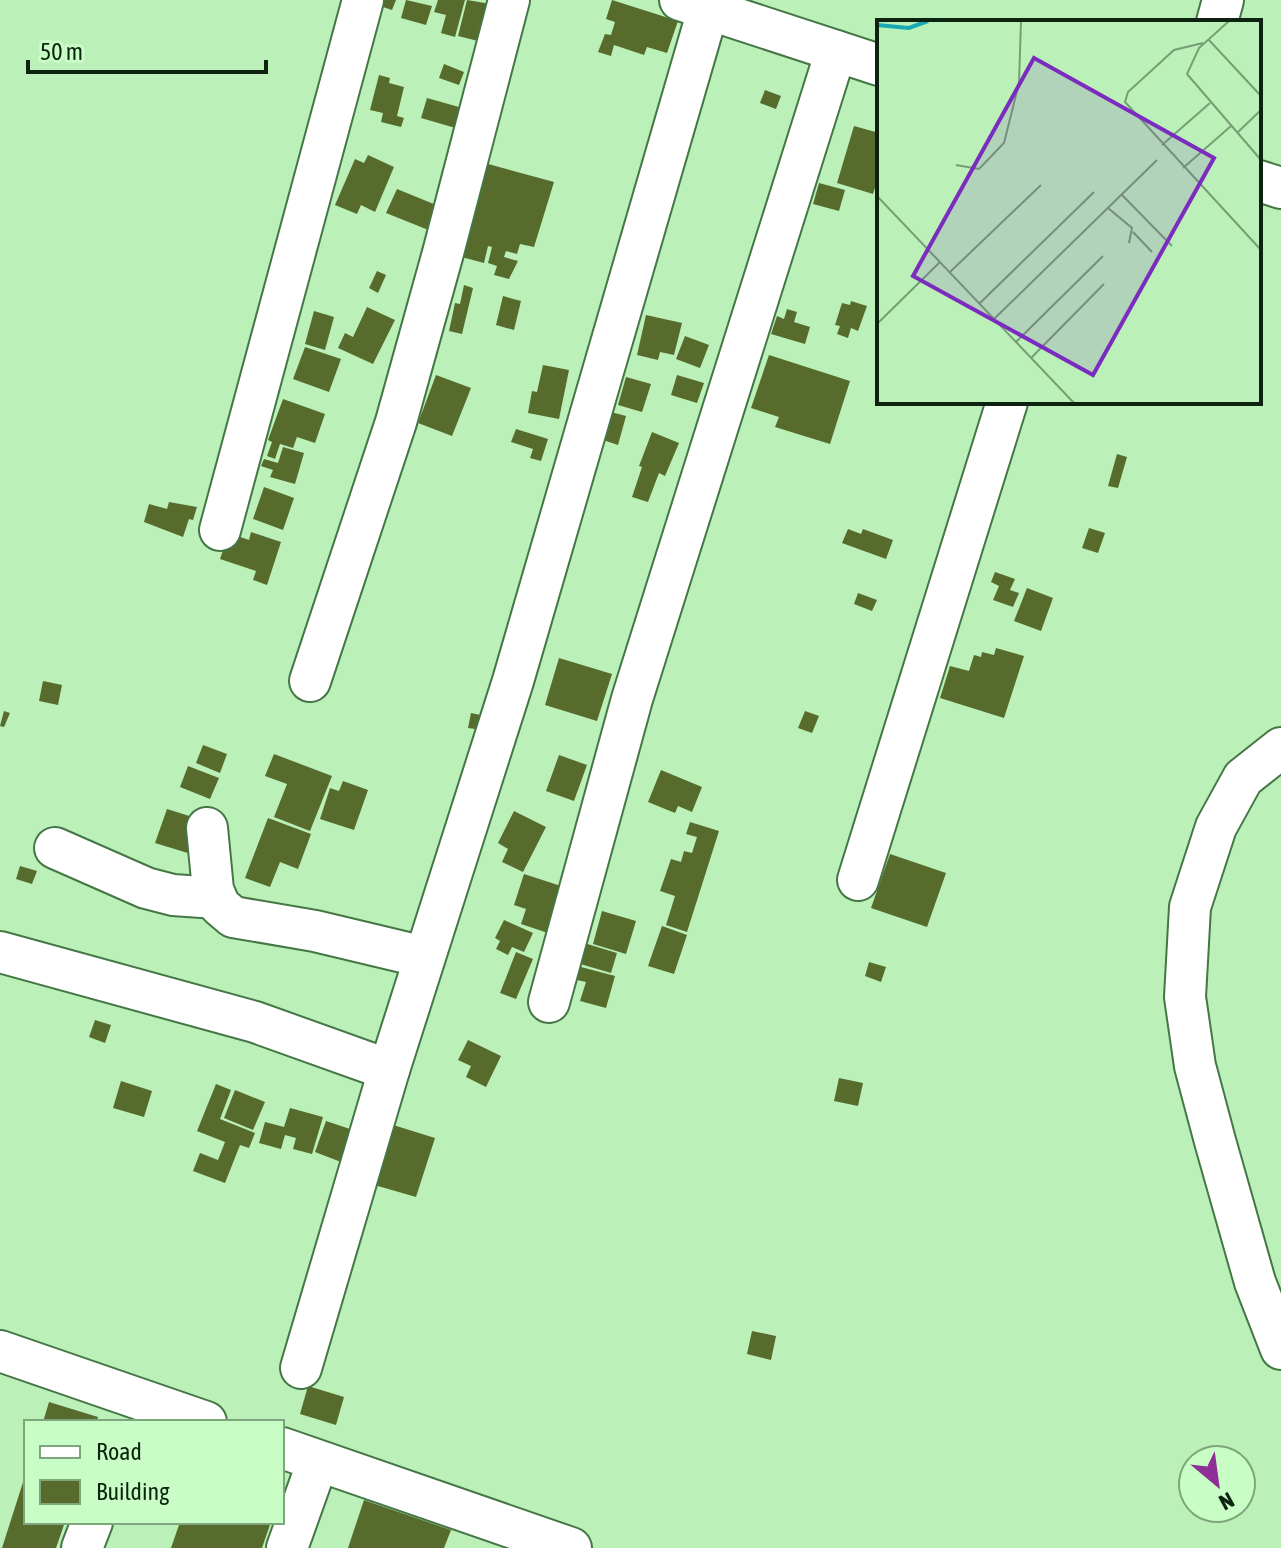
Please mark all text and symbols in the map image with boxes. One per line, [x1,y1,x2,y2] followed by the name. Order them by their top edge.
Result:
[877,20,1261,404] inset map
[28,24,266,74] scale bar
[40,38,83,65] text: 50 m
[24,1420,284,1524] legend
[96,1438,142,1465] text: Road
[1177,1444,1257,1524] north arrow
[96,1478,170,1505] text: Building
[1215,1487,1239,1516] text: N

